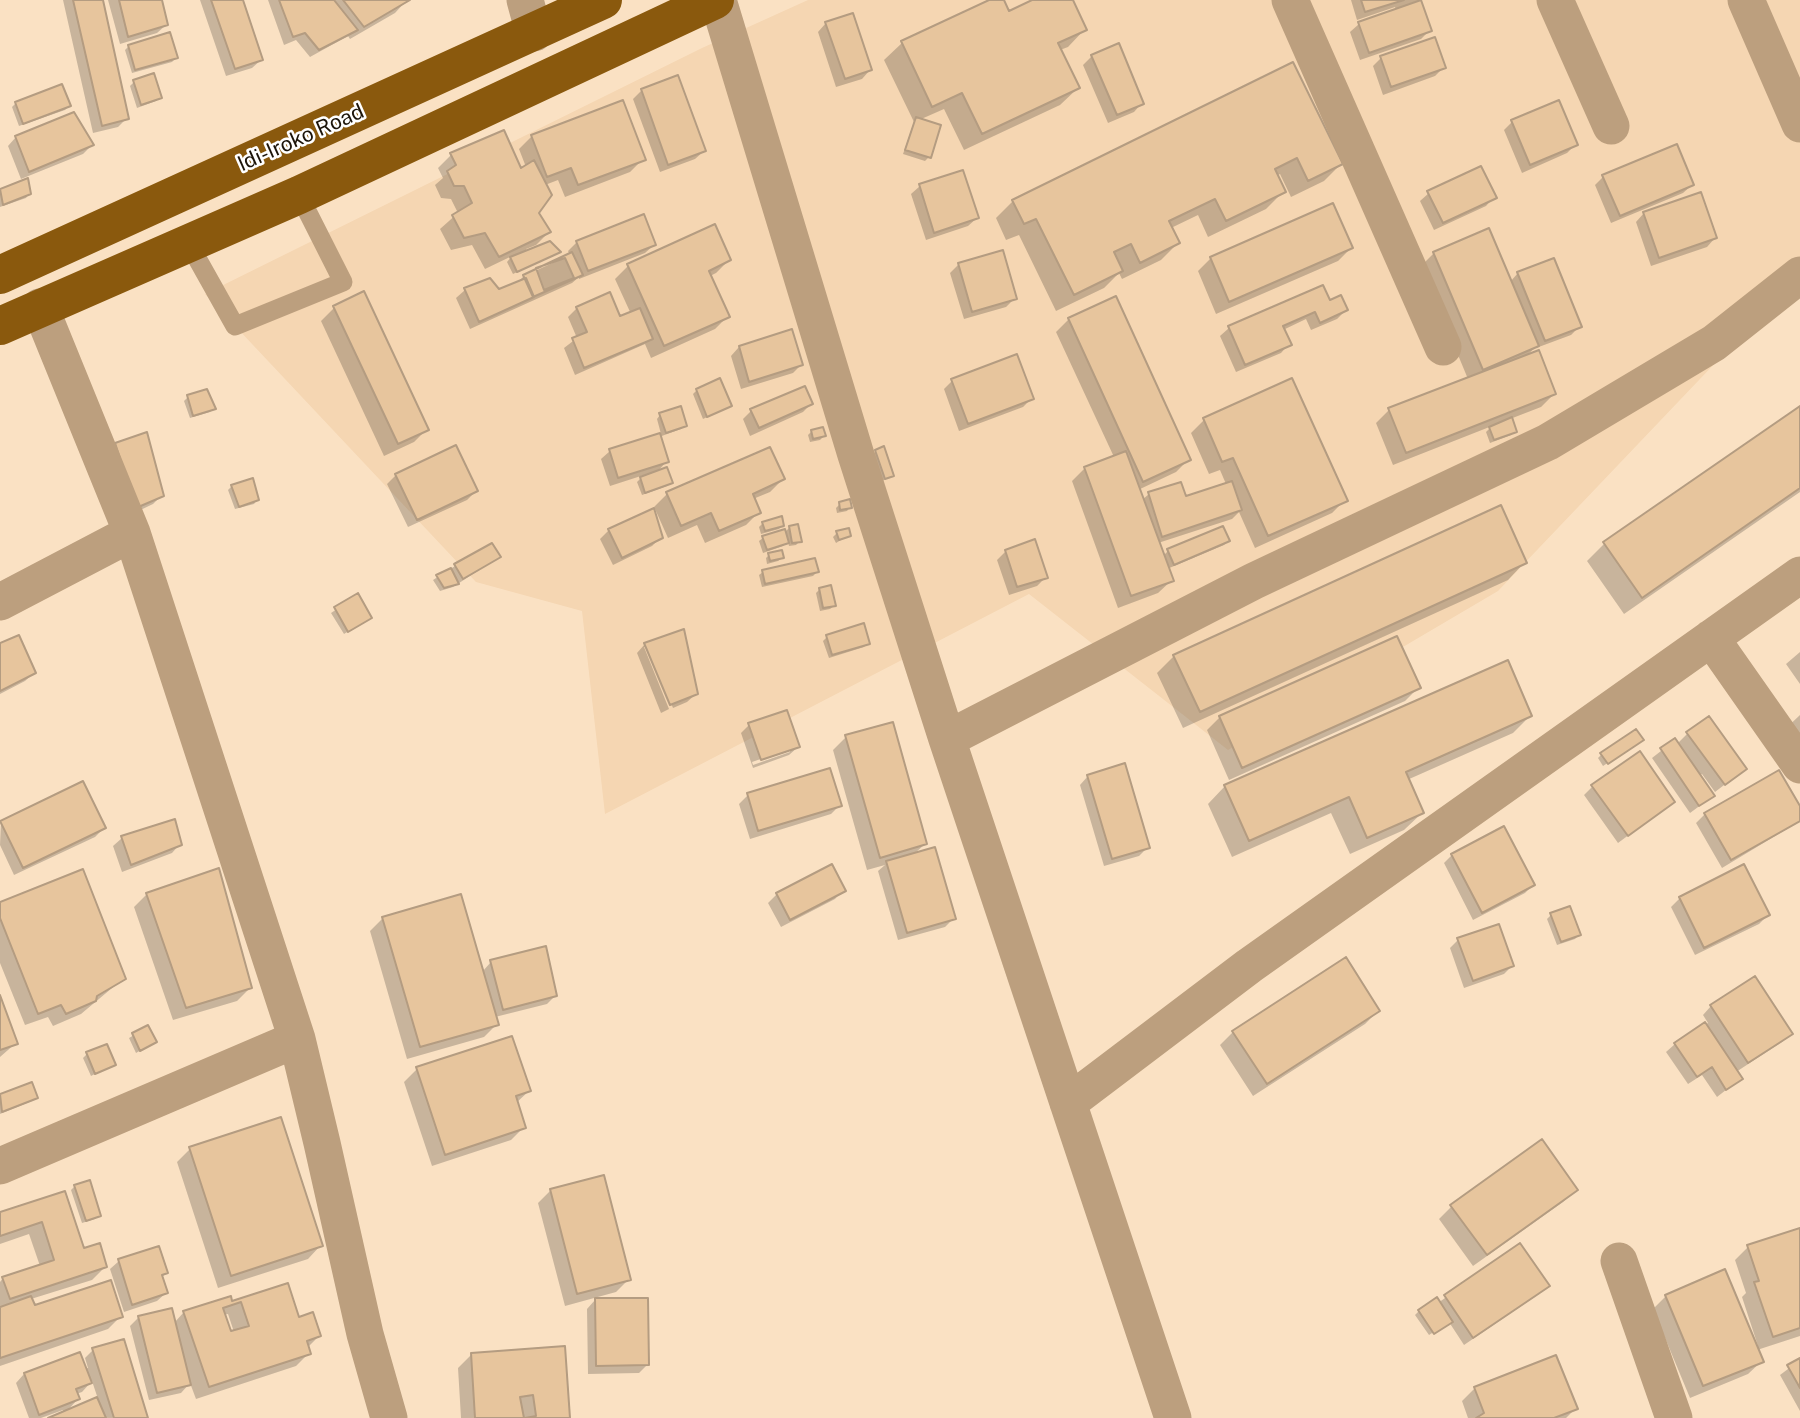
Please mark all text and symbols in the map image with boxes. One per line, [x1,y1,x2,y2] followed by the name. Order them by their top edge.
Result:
[234,99,368,177] street label: Idi-Iroko Road

